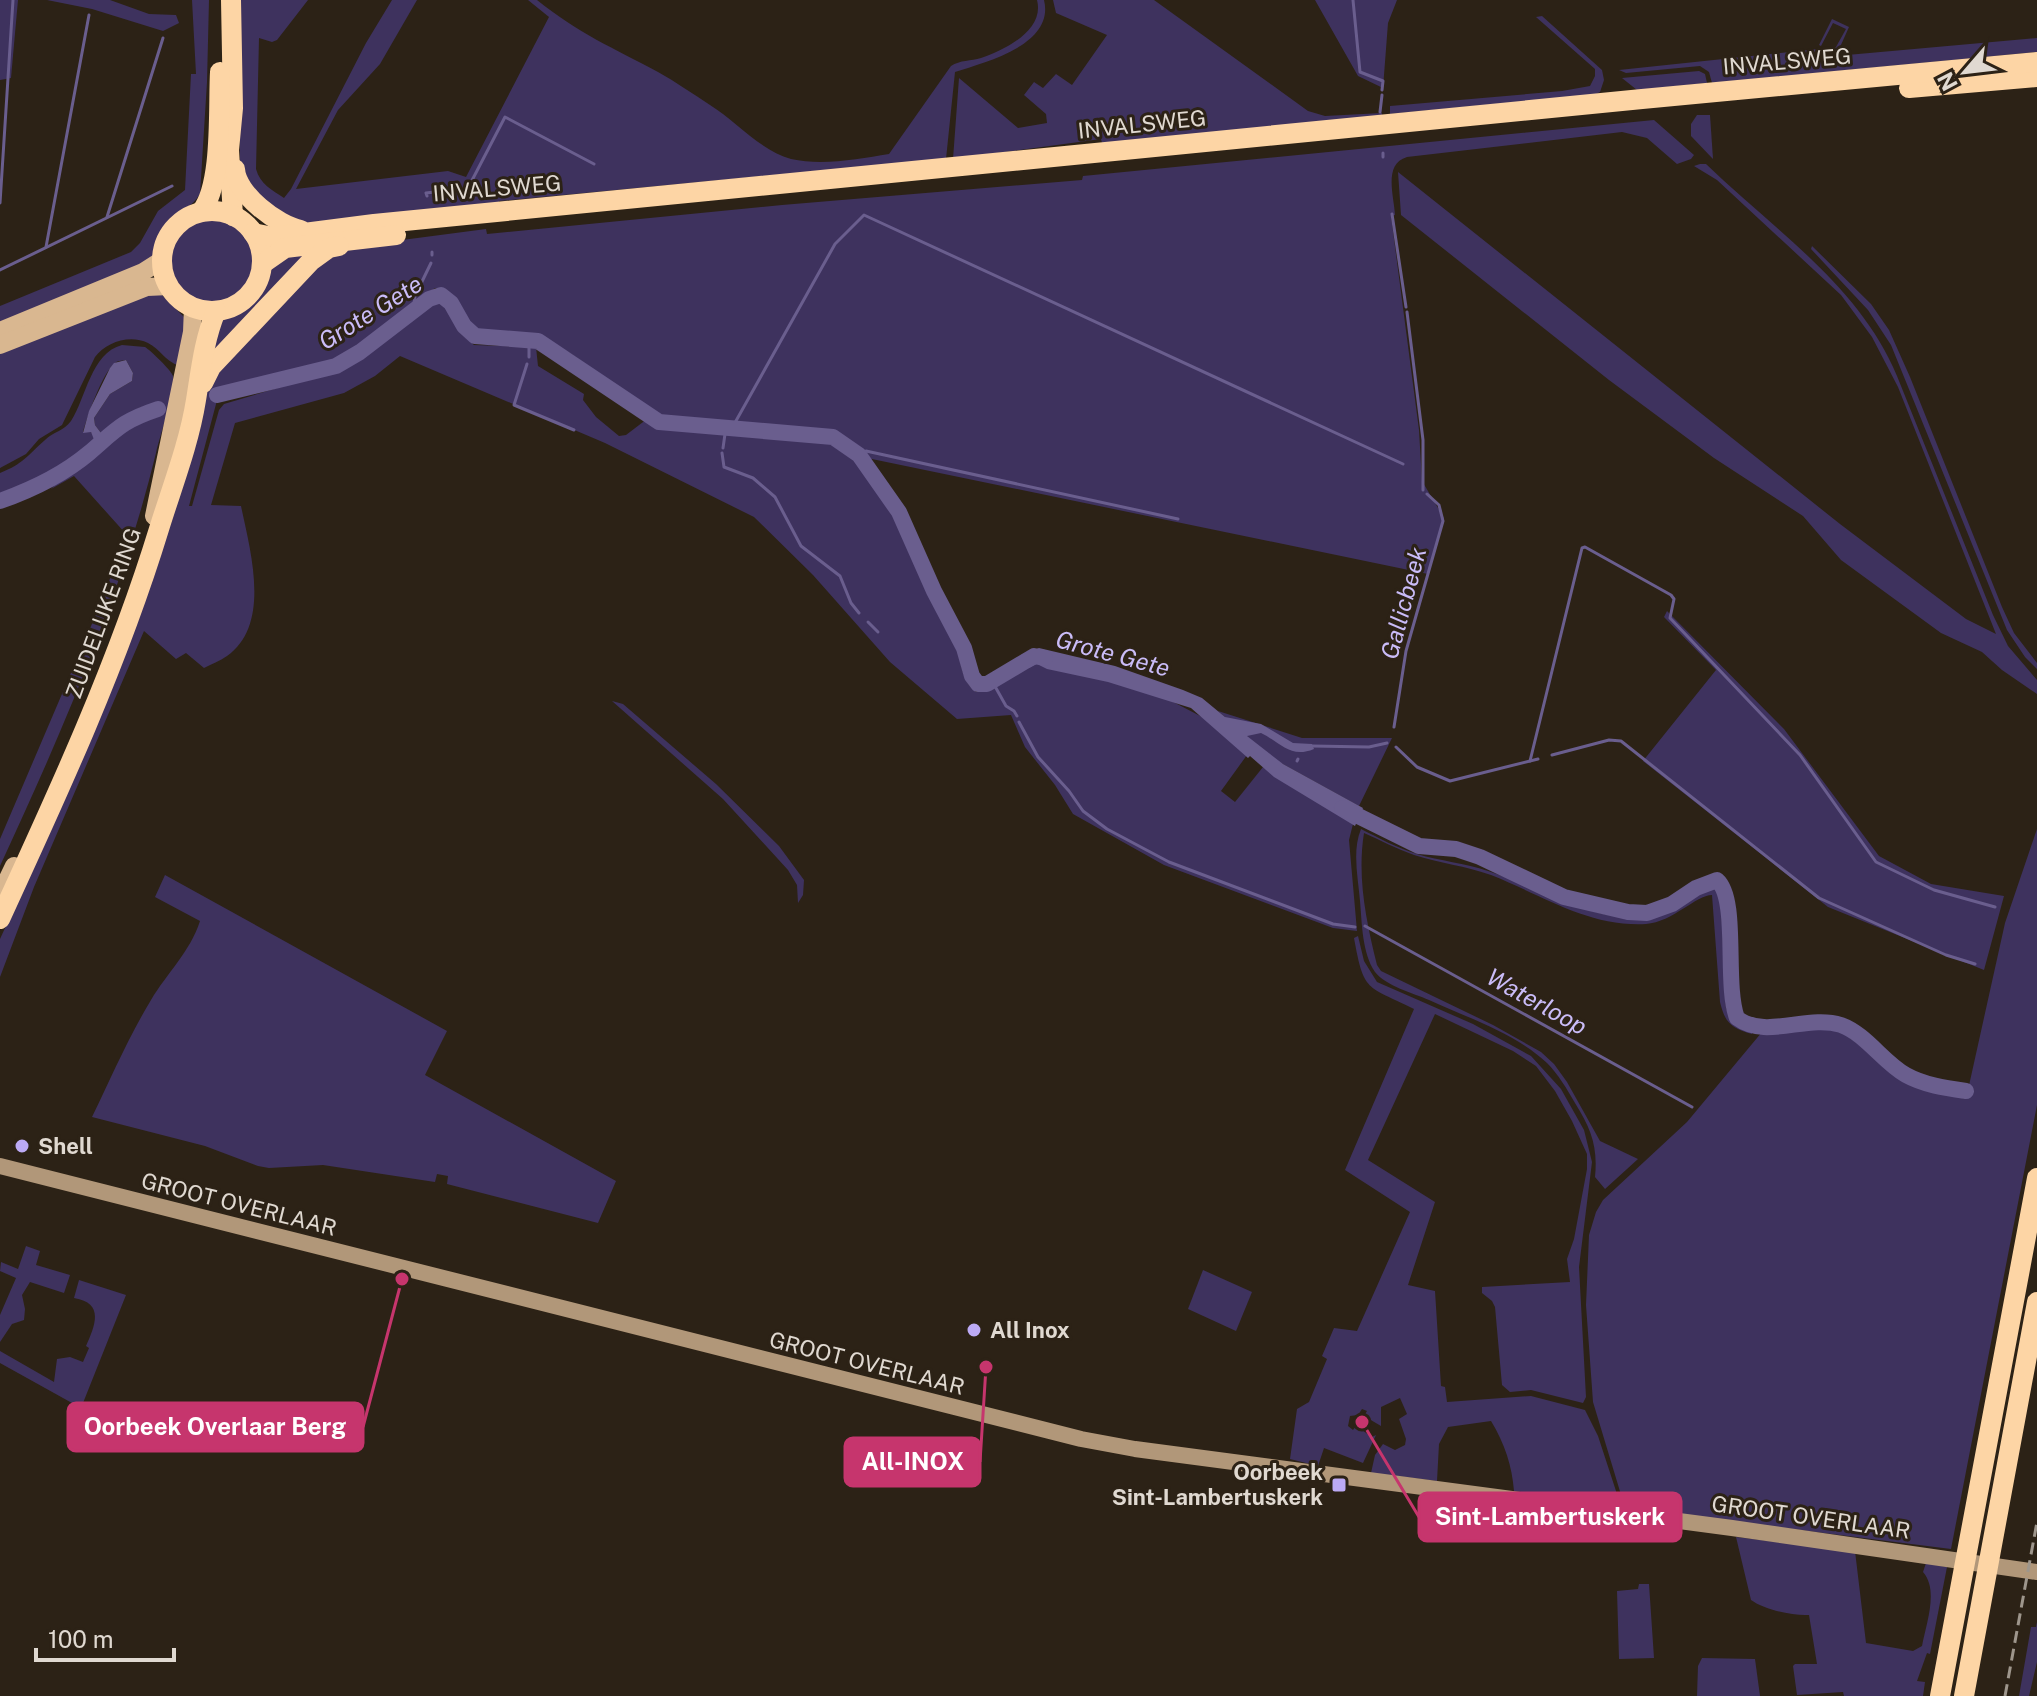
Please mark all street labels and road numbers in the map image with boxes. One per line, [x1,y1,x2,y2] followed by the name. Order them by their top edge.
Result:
[1722,42,1852,80] street label: INVALSWEG
[1077,104,1207,144] street label: INVALSWEG
[432,169,562,207] street label: INVALSWEG
[60,524,146,702] street label: ZUIDELIJKE RING
[139,1167,339,1241] street label: GROOT OVERLAAR
[767,1326,967,1400] street label: GROOT OVERLAAR
[1710,1490,1912,1544] street label: GROOT OVERLAAR

